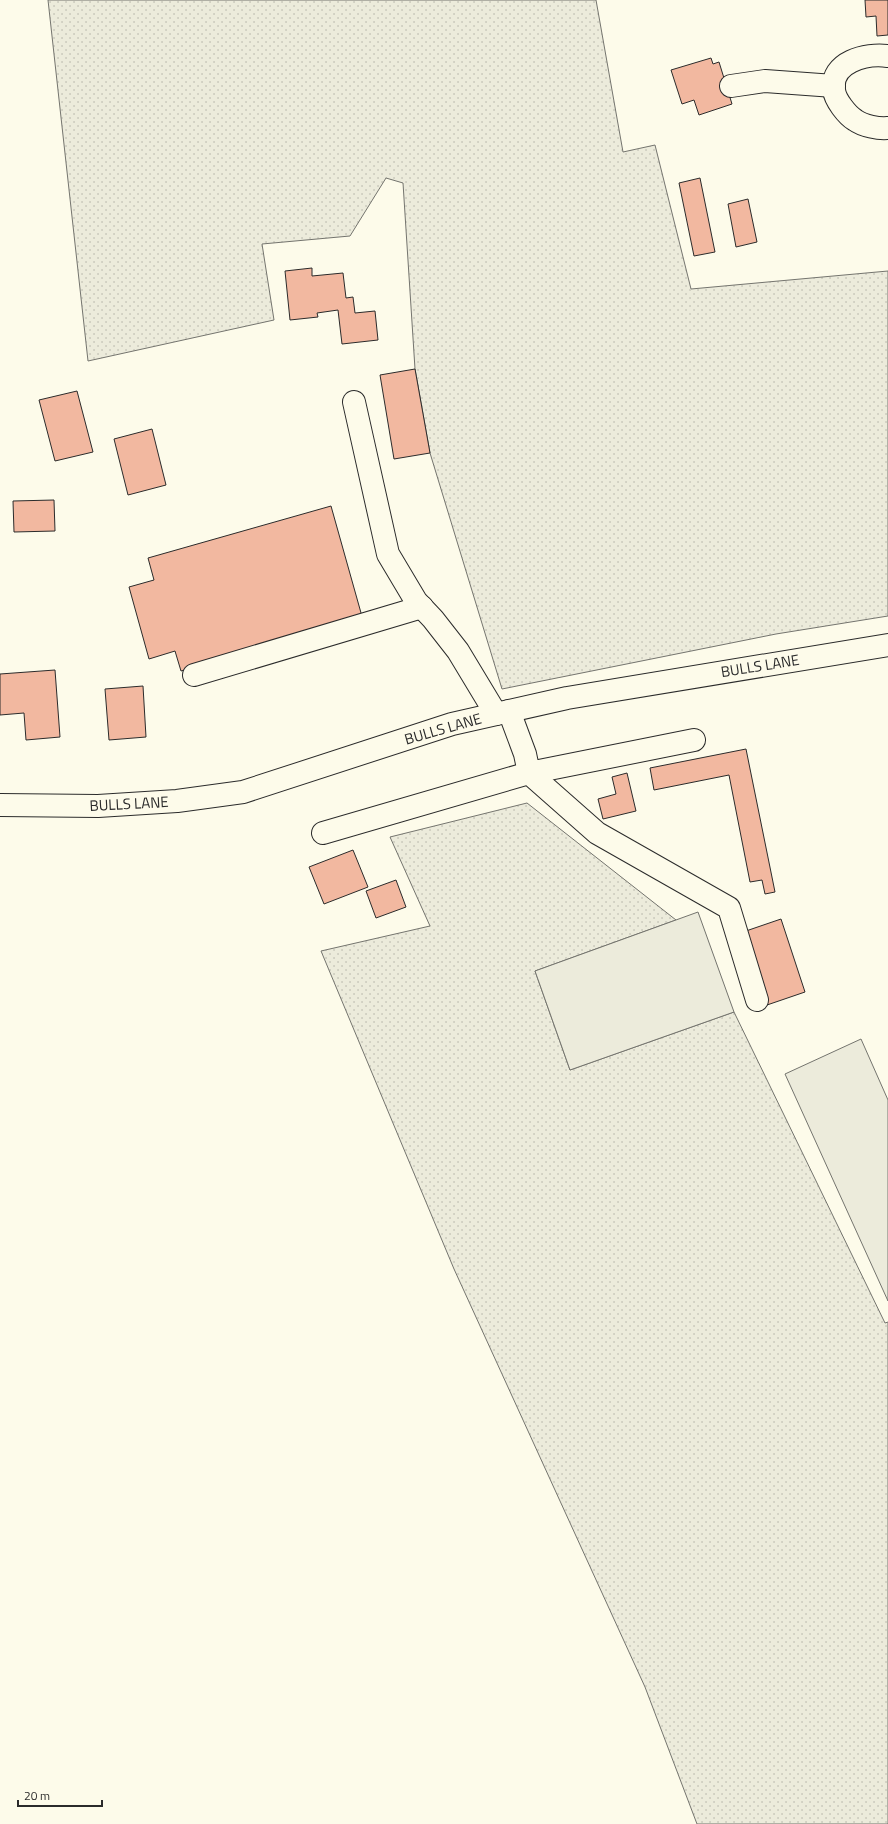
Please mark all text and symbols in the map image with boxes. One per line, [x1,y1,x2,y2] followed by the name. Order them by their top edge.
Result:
[719,648,801,683] street label: BULLS LANE
[402,707,484,750] street label: BULLS LANE
[89,790,169,817] street label: BULLS LANE
[18,1782,102,1808] scale bar
[24,1786,50,1805] text: 20 m

